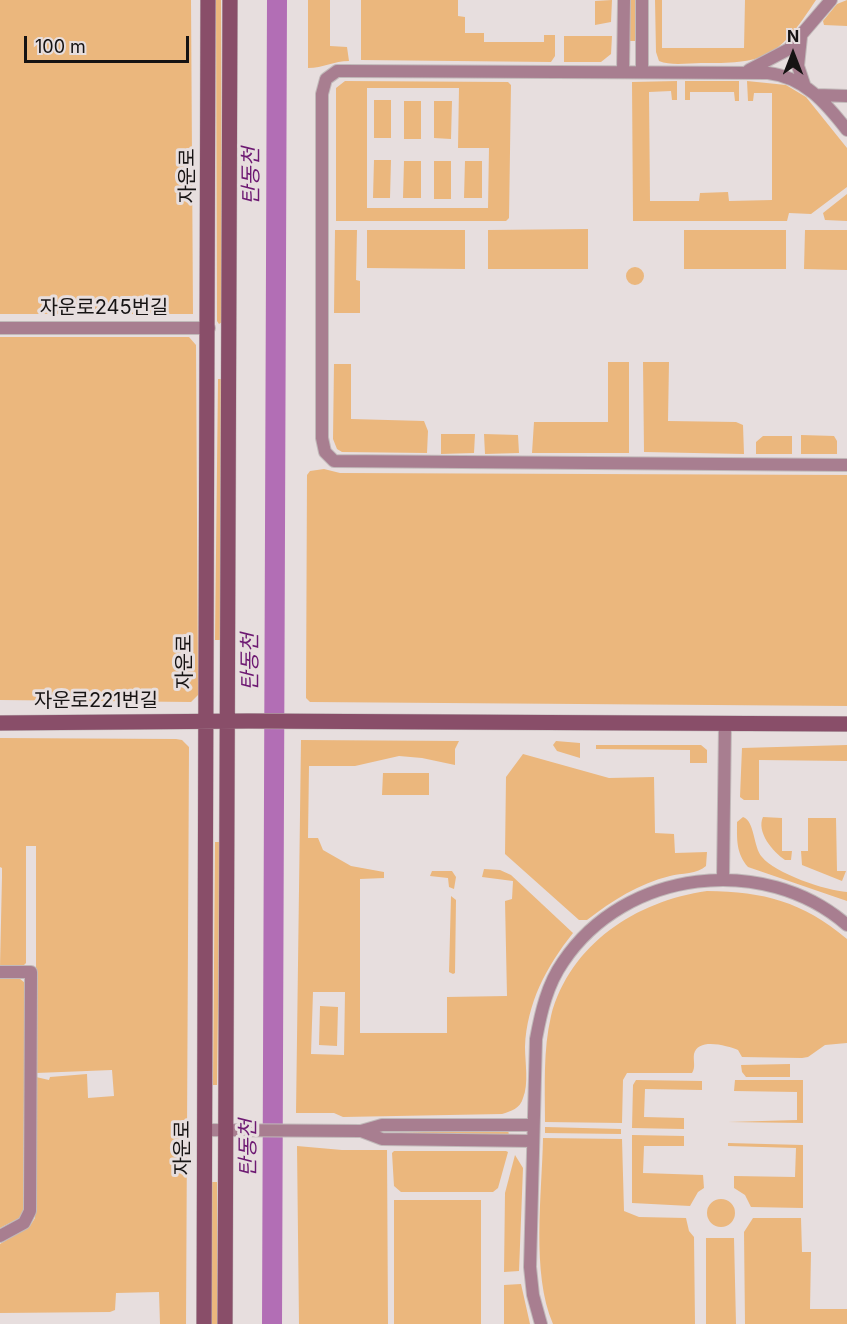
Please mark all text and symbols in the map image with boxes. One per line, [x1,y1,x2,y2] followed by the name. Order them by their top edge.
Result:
[27,24,192,62] scale bar
[763,24,823,84] north arrow
[787,26,799,46] text: N
[35,36,86,57] text: 100 m
[239,147,265,205] water label: 탄동천
[176,148,200,204] street label: 자운로
[40,296,168,320] street label: 자운로245번길
[238,633,264,691] water label: 탄동천
[173,634,197,690] street label: 자운로
[34,689,158,713] street label: 자운로221번길
[236,1119,262,1177] water label: 탄동천
[171,1120,195,1176] street label: 자운로

